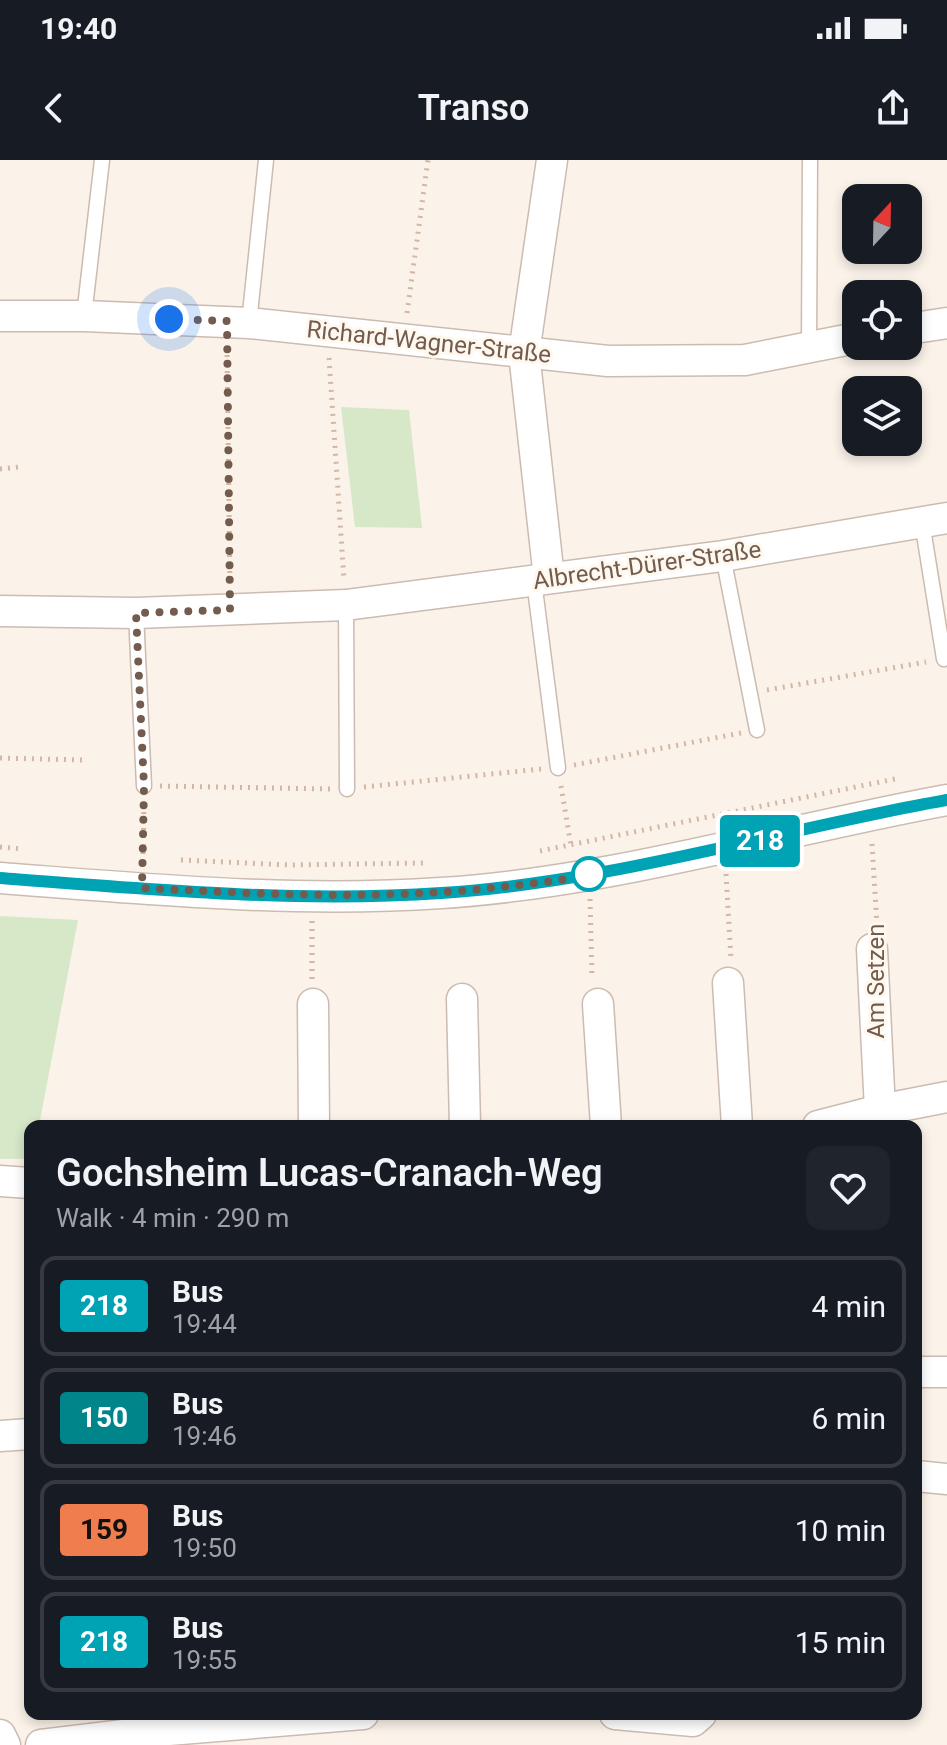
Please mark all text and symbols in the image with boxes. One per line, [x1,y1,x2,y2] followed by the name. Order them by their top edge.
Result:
[40,11,117,46] text: 19:40
[32,86,76,130] icon: back
[871,86,915,130] icon: share
[418,87,529,129] text: Transo
[842,184,922,264] north arrow
[842,184,922,456] map controls
[842,280,922,360] button: locate
[149,299,189,339] your location
[305,315,553,369] street label: Richard-Wagner-Straße
[842,376,922,456] button: layers
[531,535,763,595] street label: Albrecht-Dürer-Straße
[714,815,806,867] line badge: 218
[736,824,784,857] text: 218
[572,857,606,891] unlabelled marker
[862,923,890,1039] street label: Am Setzen
[806,1146,890,1230] button: heart
[56,1151,603,1195] text: Gochsheim Lucas-Cranach-Weg
[56,1203,289,1233] text: Walk · 4 min · 290 m
[172,1274,223,1309] text: Bus
[80,1289,128,1322] text: 218
[812,1289,886,1324] text: 4 min
[172,1309,237,1339] text: 19:44
[172,1386,223,1421] text: Bus
[80,1401,128,1434] text: 150
[812,1401,886,1436] text: 6 min
[172,1421,237,1451] text: 19:46
[172,1498,223,1533] text: Bus
[80,1513,128,1546] text: 159
[795,1513,886,1548] text: 10 min
[172,1533,237,1563] text: 19:50
[172,1610,223,1645] text: Bus
[80,1625,128,1658] text: 218
[795,1625,886,1660] text: 15 min
[172,1645,237,1675] text: 19:55

